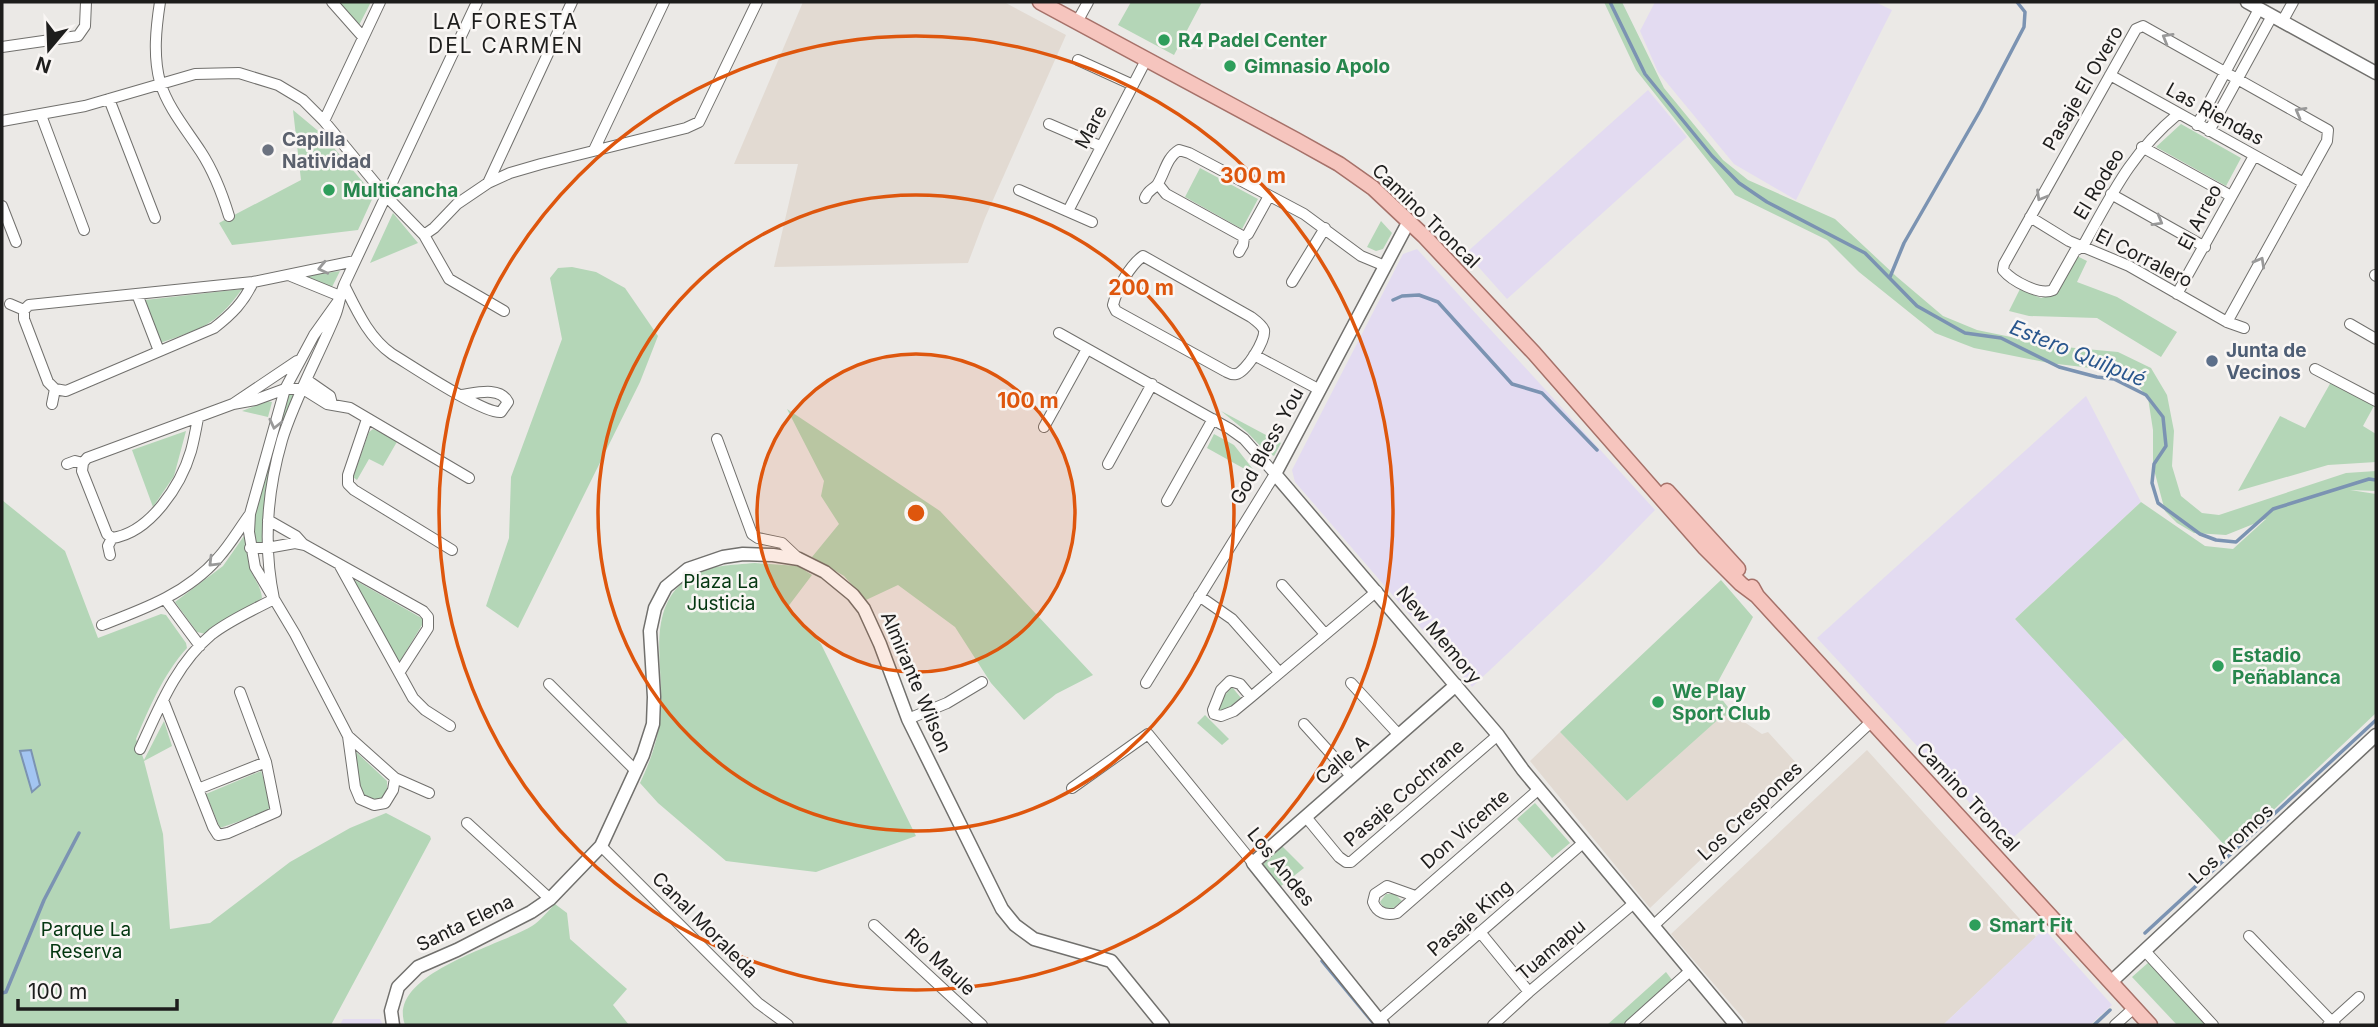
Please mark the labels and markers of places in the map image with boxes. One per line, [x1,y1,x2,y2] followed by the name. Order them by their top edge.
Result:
[1178,29,1327,52] place label: R4 Padel Center
[1156,32,1172,48] marker: R4 Padel Center
[1244,55,1390,78] place label: Gimnasio Apolo
[1222,58,1238,74] marker: Gimnasio Apolo
[282,128,371,173] place label: Capilla Natividad
[260,142,276,158] marker: Capilla Natividad
[343,179,458,202] place label: Multicancha
[321,182,337,198] marker: Multicancha
[2226,339,2307,384] place label: Junta de Vecinos
[2204,353,2220,369] marker: Junta de Vecinos
[904,501,928,525] centre of rings
[2232,644,2341,689] place label: Estadio Peñablanca
[2210,658,2226,674] marker: Estadio Peñablanca
[1672,680,1771,725] place label: We Play Sport Club
[1650,694,1666,710] marker: We Play Sport Club
[1989,914,2073,937] place label: Smart Fit
[1967,917,1983,933] marker: Smart Fit

